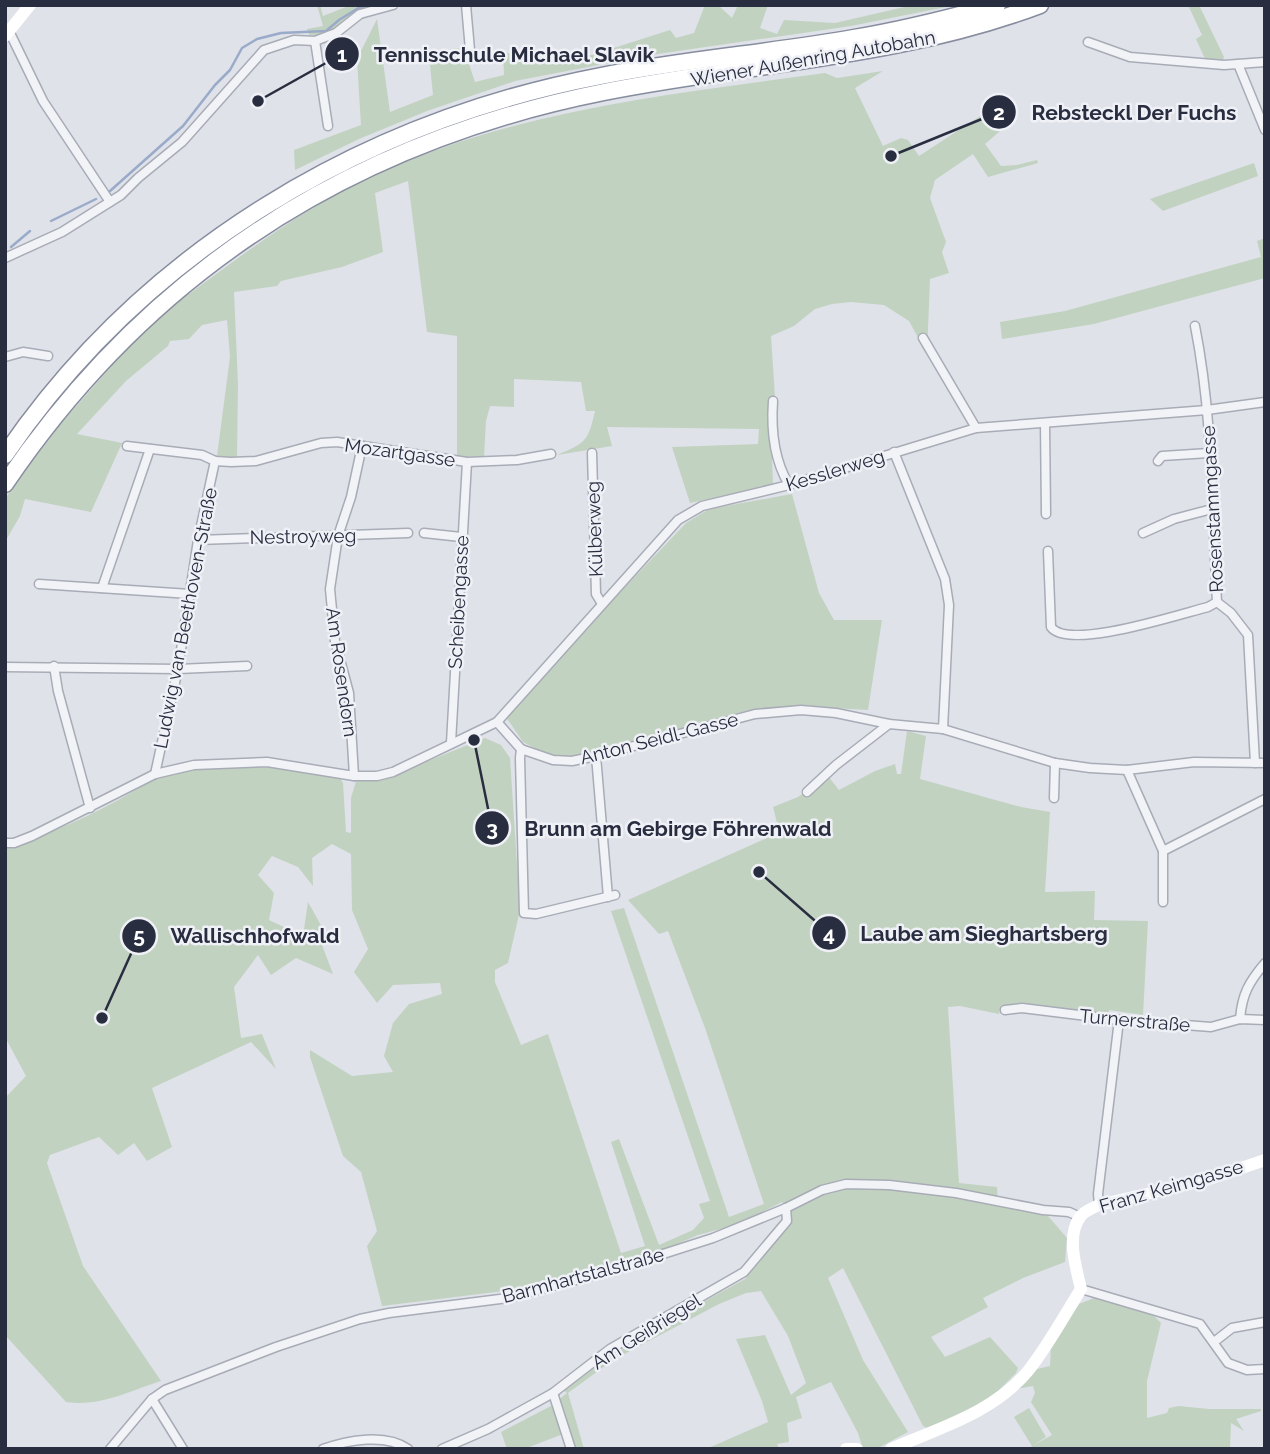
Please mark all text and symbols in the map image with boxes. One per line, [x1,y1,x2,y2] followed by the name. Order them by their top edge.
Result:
[689,26,937,90] street label: Wiener Außenring Autobahn
[324,33,668,75] callout: Tennisschule Michael Slavik
[337,42,347,67] text: 1
[374,42,654,67] text: Tennisschule Michael Slavik
[982,91,1251,133] callout: Rebsteckl Der Fuchs
[993,100,1005,125] text: 2
[1032,100,1236,125] text: Rebsteckl Der Fuchs
[1197,425,1227,593] street label: Rosenstammgasse
[343,433,457,471] street label: Mozartgasse
[783,445,887,495] street label: Kesslerweg
[581,481,607,577] street label: Külberweg
[149,486,221,750] street label: Ludwig van Beethoven-Straße
[249,524,357,548] street label: Nestroyweg
[444,535,472,669] street label: Scheibengasse
[322,606,362,738] street label: Am Rosendorn
[578,708,740,768] street label: Anton Seidl-Gasse
[475,807,845,849] callout: Brunn am Gebirge Föhrenwald
[486,816,498,841] text: 3
[524,816,832,841] text: Brunn am Gebirge Föhrenwald
[811,912,1122,954] callout: Laube am Sieghartsberg
[121,915,353,957] callout: Wallischhofwald
[823,921,835,946] text: 4
[860,921,1108,946] text: Laube am Sieghartsberg
[133,923,145,948] text: 5
[170,923,340,948] text: Wallischhofwald
[1079,1004,1191,1036] street label: Turnerstraße
[1096,1155,1246,1217] street label: Franz Keimgasse
[500,1243,666,1307] street label: Barmhartstalstraße
[587,1288,705,1373] street label: Am Geißriegel

